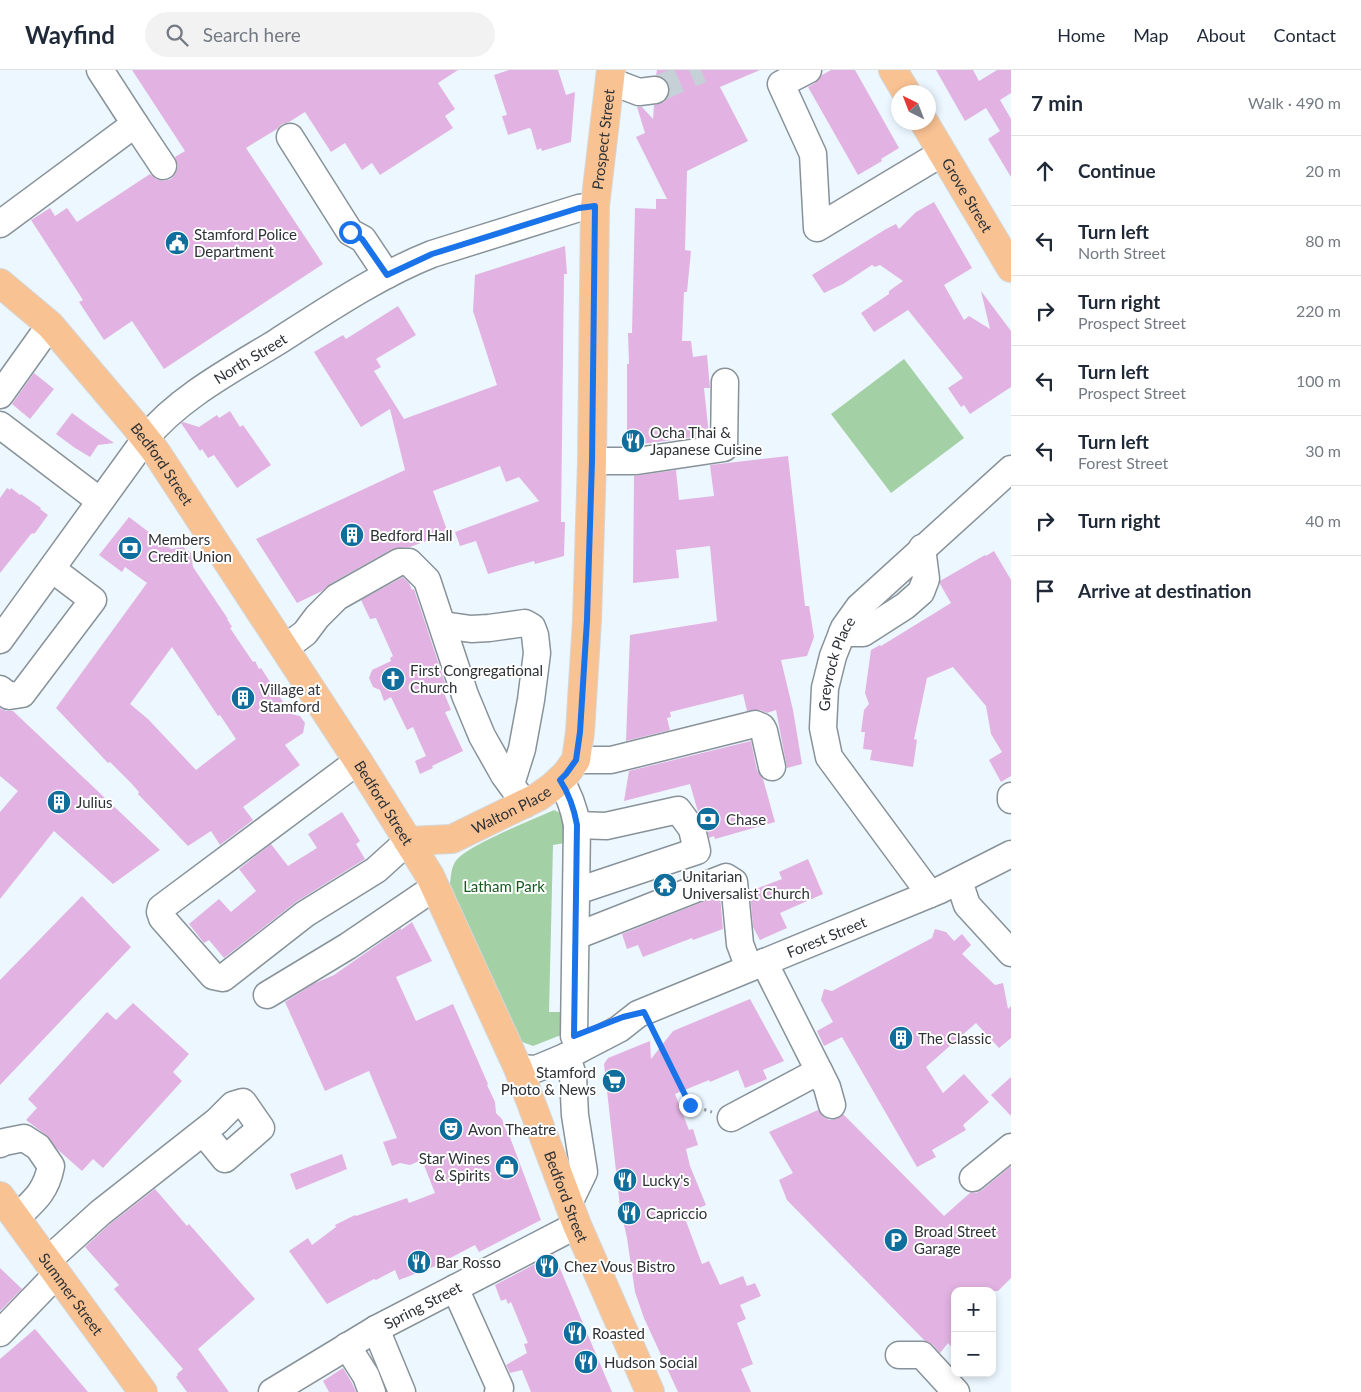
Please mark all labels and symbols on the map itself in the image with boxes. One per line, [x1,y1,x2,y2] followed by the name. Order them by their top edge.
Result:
[891,85,936,130] north arrow
[588,87,618,191] street label: Prospect Street
[939,155,997,236] street label: Grove Street
[339,221,362,244] route start
[194,225,297,260] place label: Stamford Police Department
[164,230,190,256] public building icon: Stamford Police Department
[210,329,291,387] street label: North Street
[127,419,198,509] street label: Bedford Street
[650,423,762,458] place label: Ocha Thai & Japanese Cuisine
[620,428,646,454] restaurant icon: Ocha Thai & Japanese Cuisine
[339,522,365,548] building icon: Bedford Hall
[370,526,453,544] place label: Bedford Hall
[148,530,232,565] place label: Members Credit Union
[117,535,143,561] bank icon: Members Credit Union
[815,613,859,712] street label: Greyrock Place
[410,661,543,696] place label: First Congregational Church
[380,666,406,692] church icon: First Congregational Church
[260,680,321,715] place label: Village at Stamford
[230,685,256,711] building icon: Village at Stamford
[351,757,418,849] street label: Bedford Street
[468,782,554,837] street label: Walton Place
[46,789,72,815] building icon: Julius
[76,793,113,811] place label: Julius
[695,806,721,832] bank icon: Chase
[726,810,766,828] place label: Chase
[682,867,810,902] place label: Unitarian Universalist Church
[652,872,678,898] temple icon: Unitarian Universalist Church
[463,877,545,895] park label: Latham Park
[784,912,869,961] street label: Forest Street
[888,1025,914,1051] building icon: The Classic
[918,1029,992,1047] place label: The Classic
[501,1063,596,1098] place label: Stamford Photo & News
[601,1068,627,1094] supermarket icon: Stamford Photo & News
[679,1094,702,1117] route end
[438,1116,464,1142] theatre icon: Avon Theatre
[468,1120,556,1138] place label: Avon Theatre
[541,1148,593,1245] street label: Bedford Street
[419,1149,490,1184] place label: Star Wines & Spirits
[494,1154,520,1180] shop icon: Star Wines & Spirits
[612,1167,638,1193] restaurant icon: Lucky's
[642,1171,690,1189] place label: Lucky's
[616,1200,642,1226] restaurant icon: Capriccio
[646,1204,707,1222] place label: Capriccio
[914,1222,997,1257] place label: Broad Street Garage
[883,1227,909,1253] parking icon: Broad Street Garage
[35,1249,108,1339] street label: Summer Street
[406,1249,432,1275] restaurant icon: Bar Rosso
[436,1253,501,1271] place label: Bar Rosso
[534,1253,560,1279] restaurant icon: Chez Vous Bistro
[564,1257,675,1275] place label: Chez Vous Bistro
[381,1277,465,1332] street label: Spring Street
[562,1320,588,1346] restaurant icon: Roasted
[592,1324,645,1342] place label: Roasted
[573,1349,599,1375] restaurant icon: Hudson Social
[604,1353,698,1371] place label: Hudson Social

